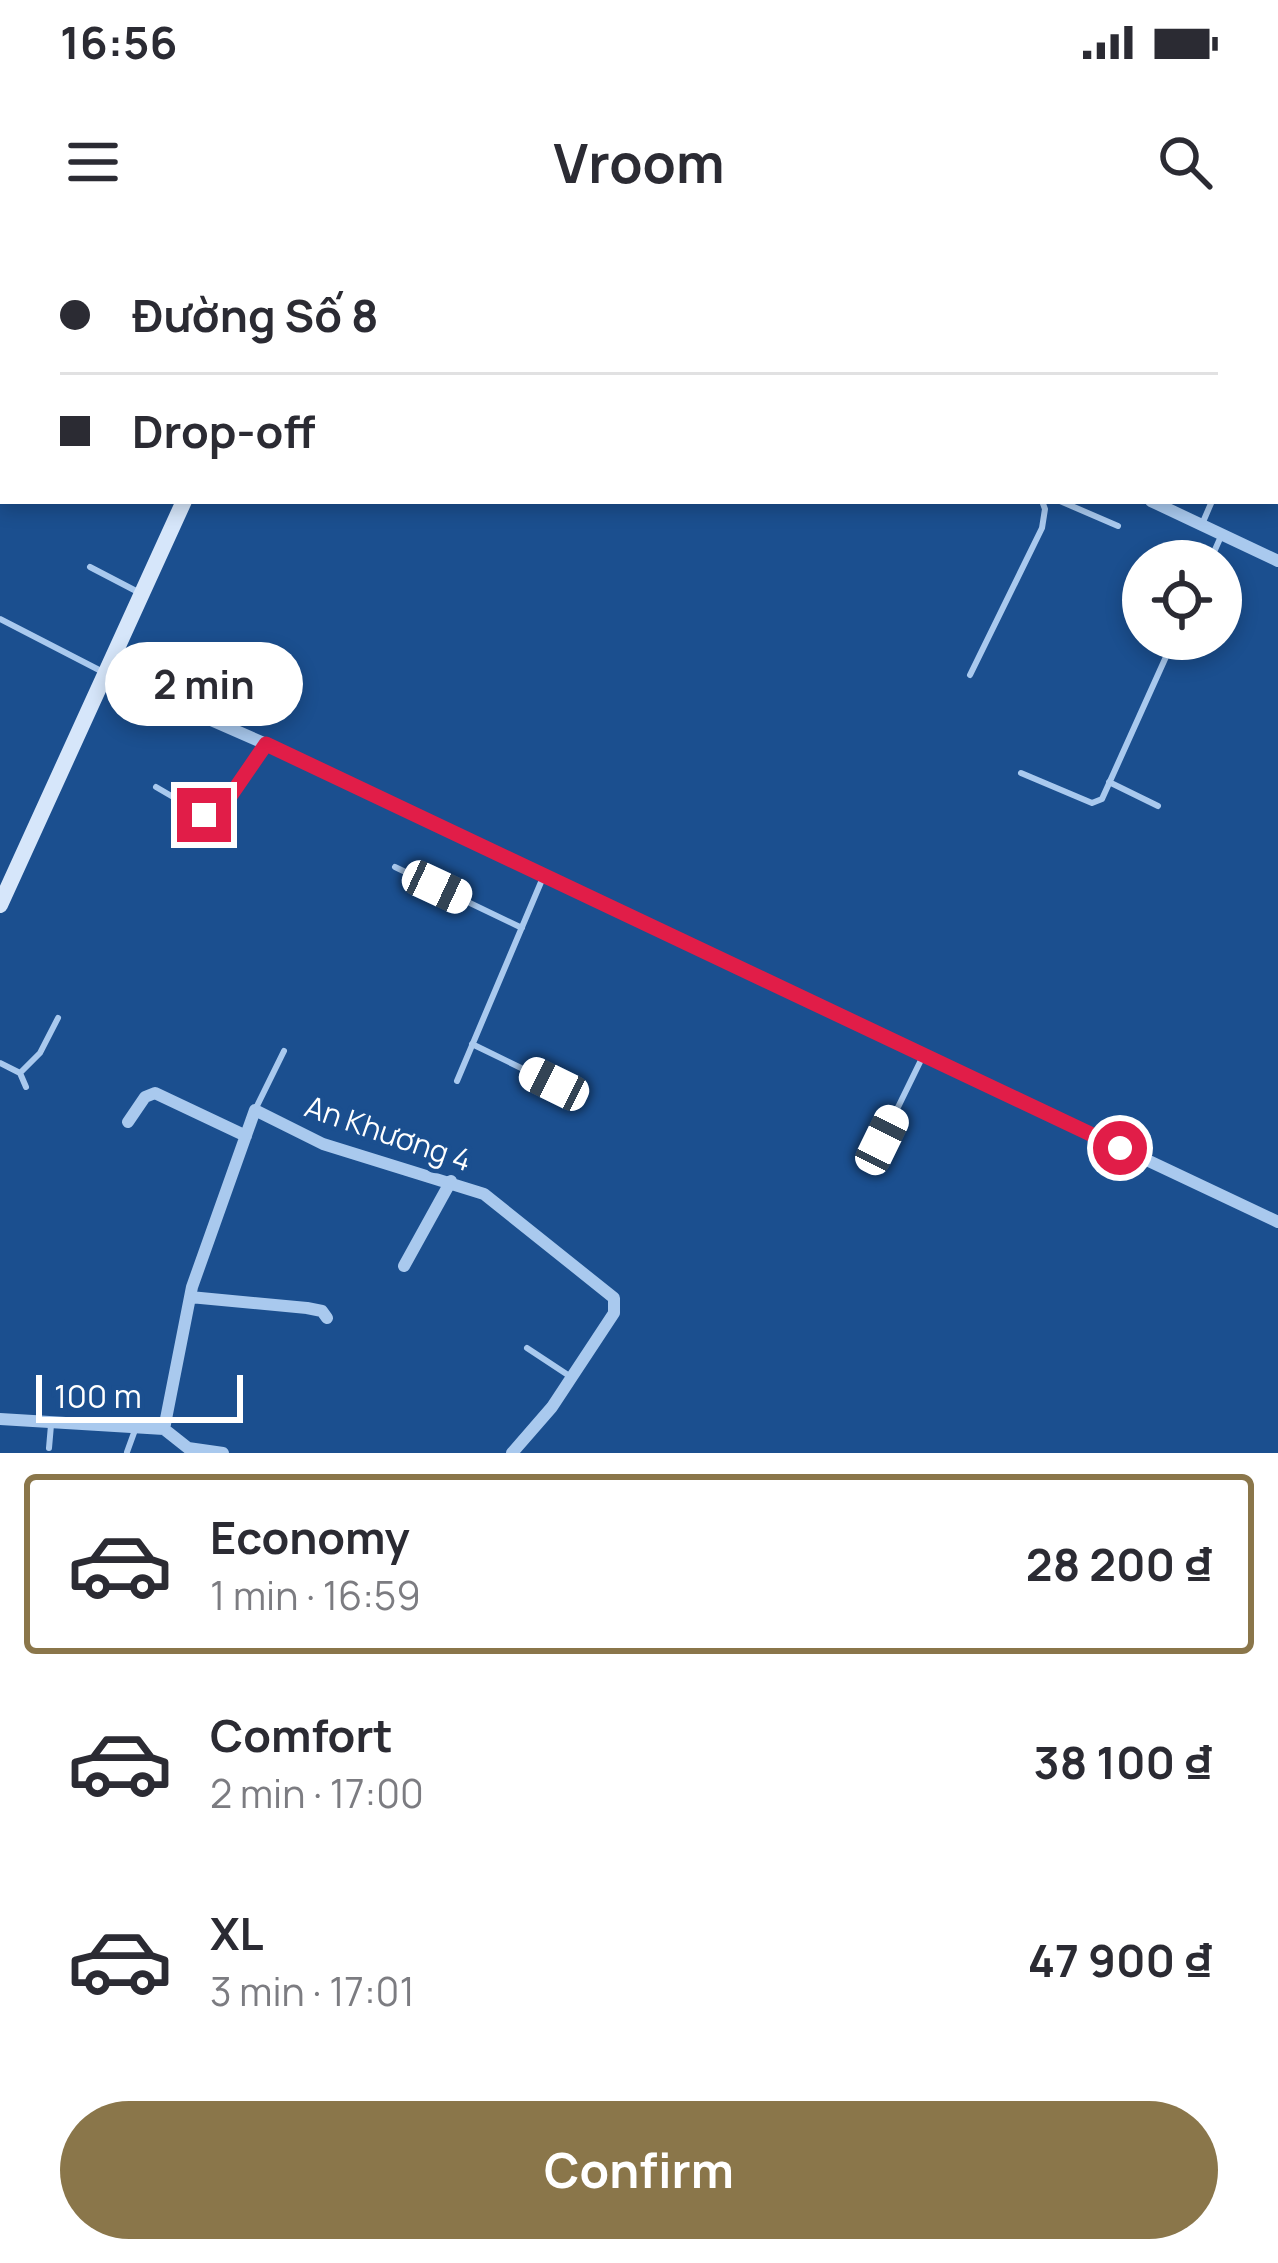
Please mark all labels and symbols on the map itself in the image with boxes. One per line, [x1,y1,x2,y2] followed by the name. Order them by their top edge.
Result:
[105,641,303,725] callout: 2 min
[177,788,231,842] route end
[397,855,477,919] car
[514,1052,594,1116] car
[300,1085,477,1180] street label: An Khương 4
[850,1100,914,1180] car
[1093,1121,1147,1175] route start
[36,1369,243,1422] scale bar

